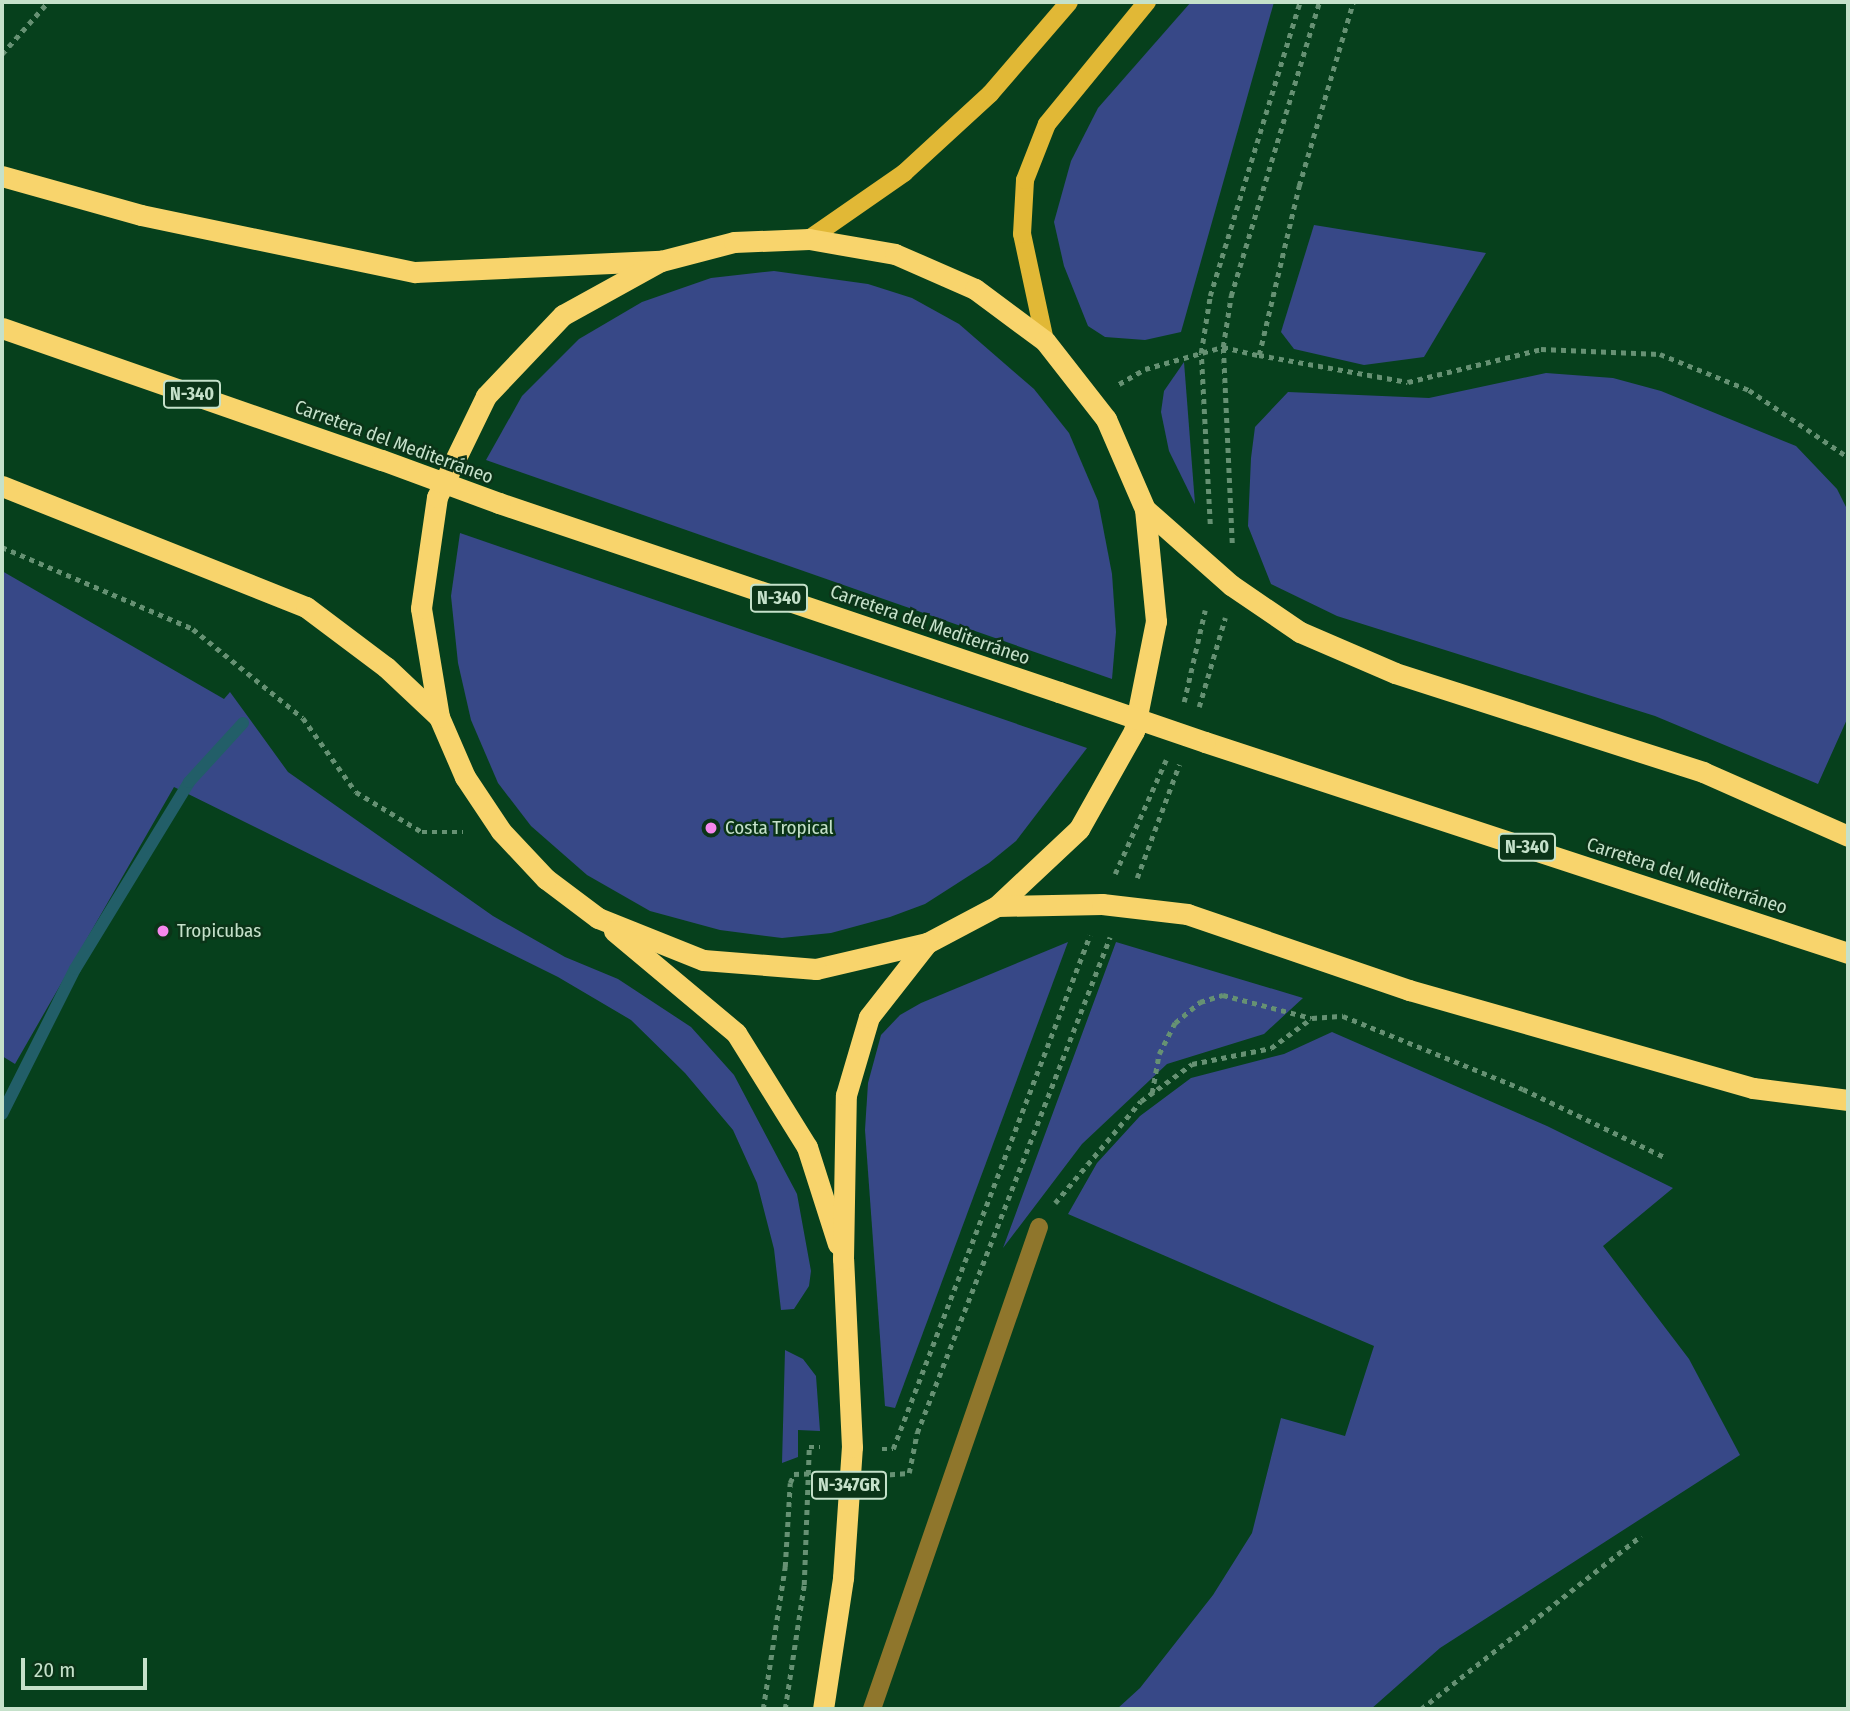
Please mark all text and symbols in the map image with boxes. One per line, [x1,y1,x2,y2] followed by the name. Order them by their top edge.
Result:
[162,380,222,408] road number: N-340
[292,395,496,489] street label: Carretera del Mediterráneo
[827,580,1033,670] street label: Carretera del Mediterráneo
[749,584,809,612] road number: N-340
[725,817,834,839] place label: Costa Tropical
[703,820,719,836] marker: Costa Tropical
[1497,832,1557,862] road number: N-340
[1584,833,1790,919] street label: Carretera del Mediterráneo
[177,920,261,942] place label: Tropicubas
[155,923,171,939] marker: Tropicubas
[810,1470,888,1500] road number: N-347GR
[24,1644,150,1688] scale bar
[34,1657,75,1683] text: 20 m

